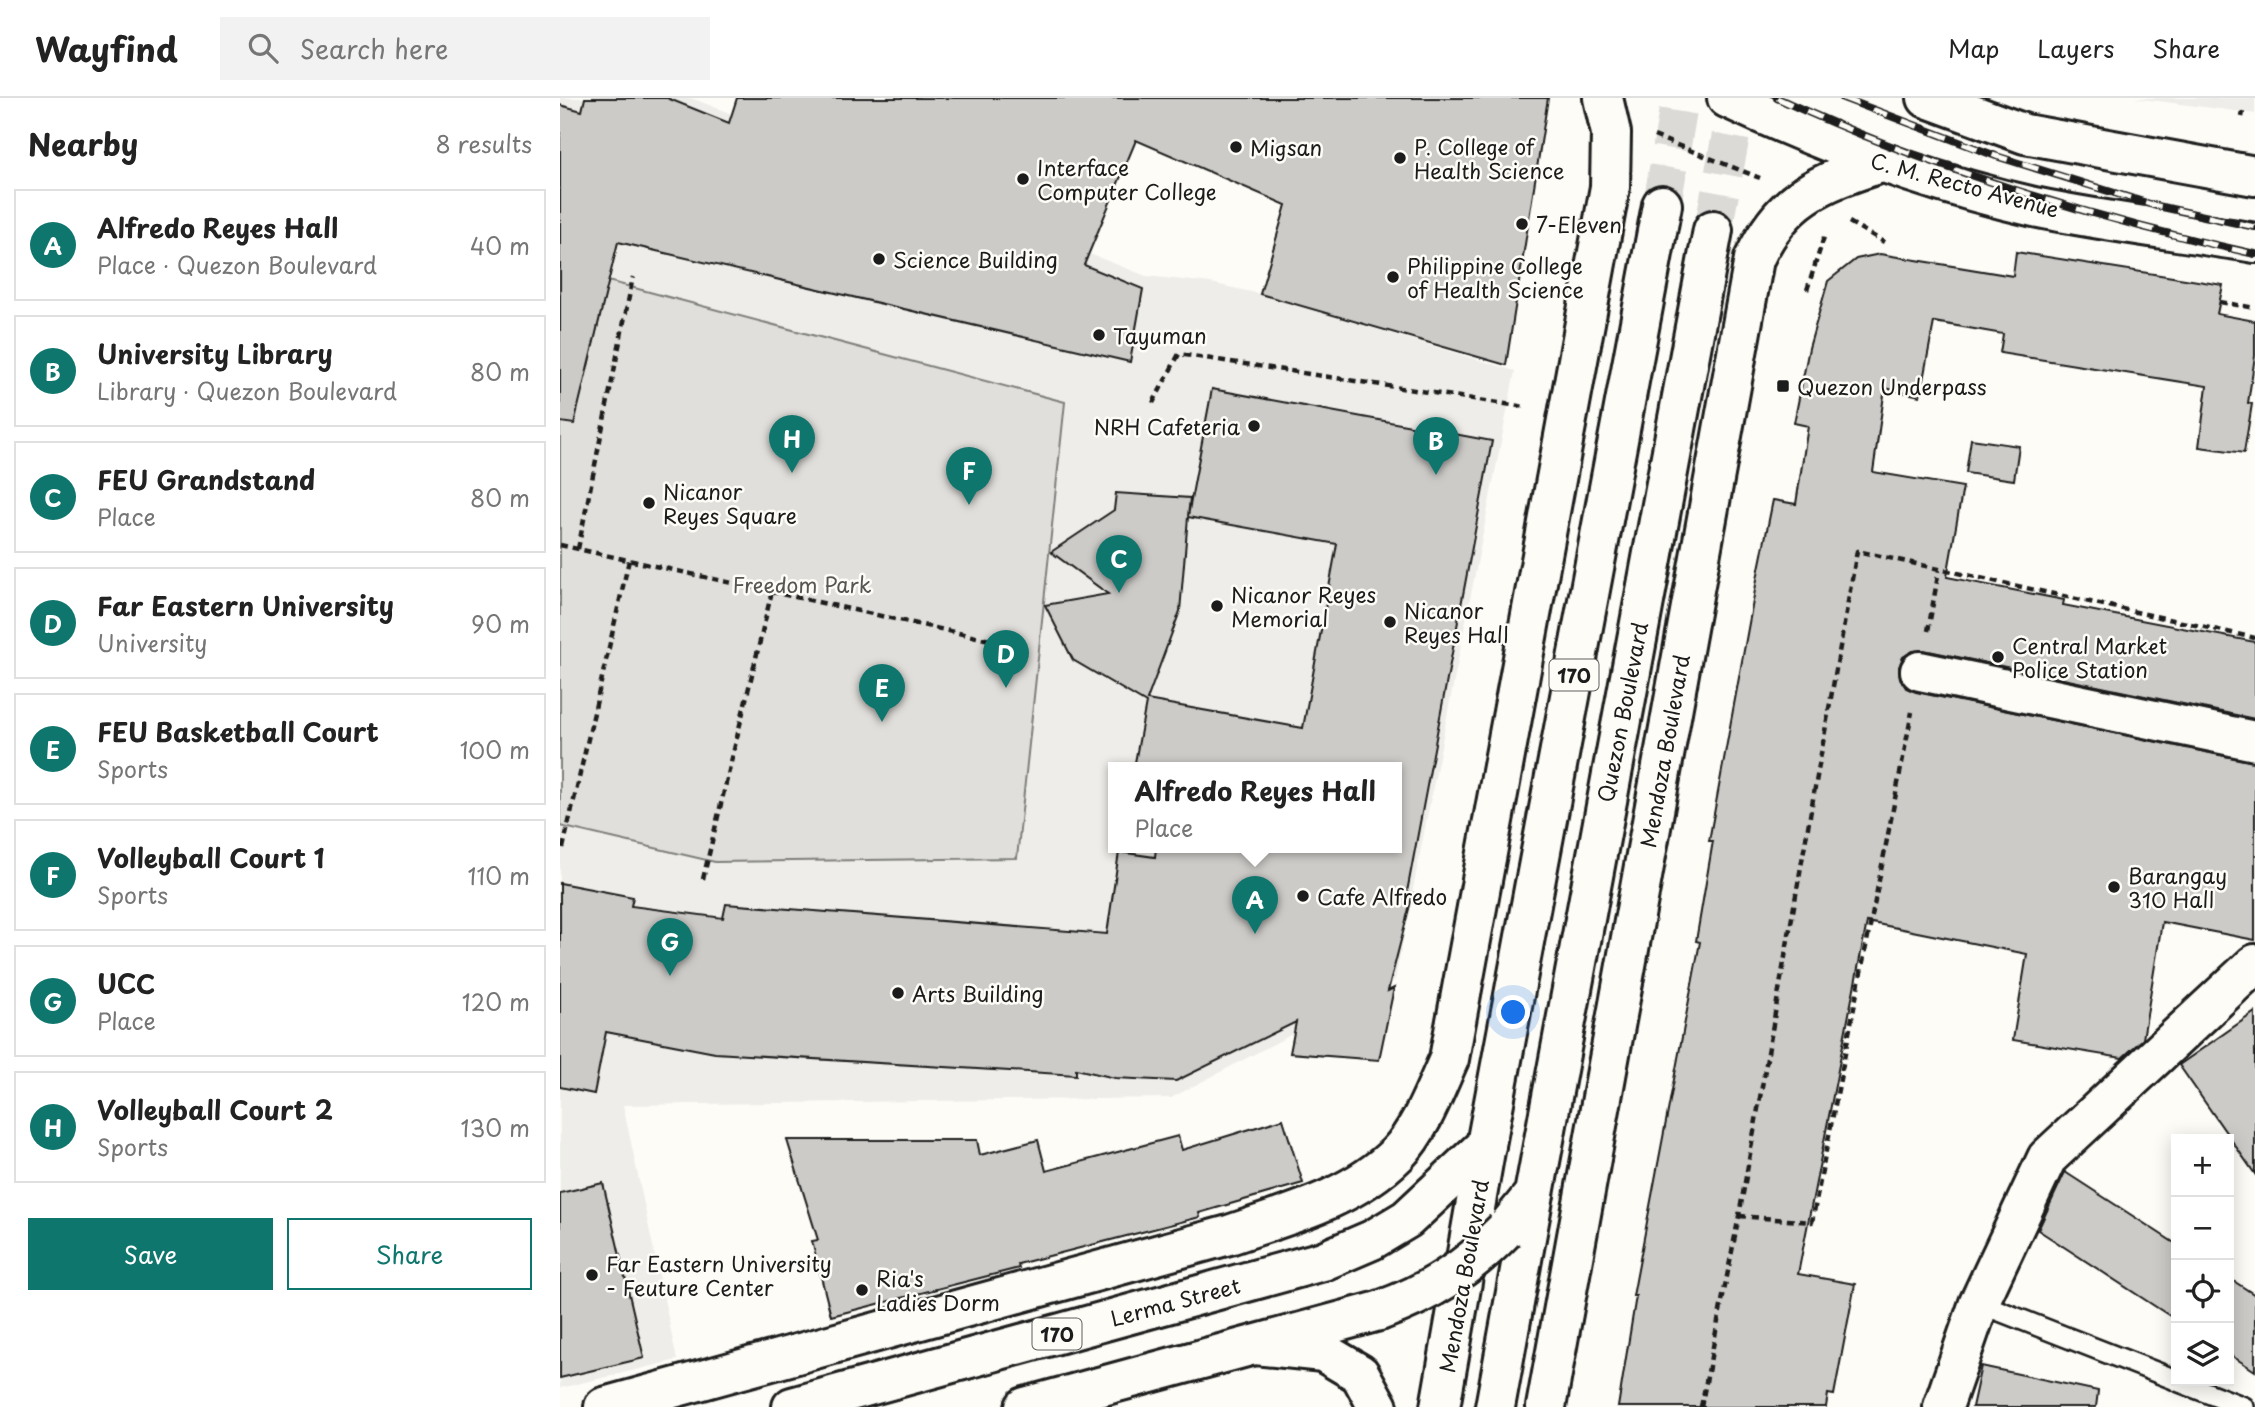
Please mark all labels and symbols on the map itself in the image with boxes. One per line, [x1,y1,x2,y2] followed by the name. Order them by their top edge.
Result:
[1414,130,1564,186] place label: P. College of Health Science
[1250,131,1322,163] place label: Migsan
[1228,139,1244,155] marker: Migsan
[1867,143,2063,225] street label: C. M. Recto Avenue
[1392,150,1408,166] marker: P. College of Health Science
[1037,151,1217,207] place label: Interface Computer College
[1015,171,1031,187] marker: Interface Computer College
[1536,208,1622,240] place label: 7-Eleven
[1514,216,1530,232] marker: 7-Eleven
[893,243,1058,275] place label: Science Building
[1407,249,1584,305] place label: Philippine College of Health Science
[871,251,887,267] marker: Science Building
[1385,269,1401,285] marker: Philippine College of Health Science
[1113,319,1207,351] place label: Tayuman
[1091,327,1107,343] marker: Tayuman
[1797,370,1987,402] place label: Quezon Underpass
[1775,378,1791,394] marker: Quezon Underpass
[1094,410,1241,442] place label: NRH Cafeteria
[769,415,815,473] pin: H
[1413,417,1459,475] pin: B
[1246,418,1262,434] marker: NRH Cafeteria
[946,447,992,505] pin: F
[663,475,797,531] place label: Nicanor Reyes Square
[641,495,657,511] marker: Nicanor Reyes Square
[1096,535,1142,593] pin: C
[733,568,872,600] park label: Freedom Park
[1231,578,1376,634] place label: Nicanor Reyes Memorial
[1404,594,1509,650] place label: Nicanor Reyes Hall
[1209,598,1225,614] marker: Nicanor Reyes Memorial
[1382,614,1398,630] marker: Nicanor Reyes Hall
[1589,619,1655,805] street label: Quezon Boulevard
[2012,629,2167,685] place label: Central Market Police Station
[983,630,1029,688] pin: D
[1990,649,2006,665] marker: Central Market Police Station
[1631,652,1697,850] street label: Mendoza Boulevard
[1550,660,1598,690] road number: 170
[859,664,905,722] pin: E
[2128,859,2227,915] place label: Barangay 310 Hall
[1232,876,1278,934] pin: A
[2106,879,2122,895] marker: Barangay 310 Hall
[1317,880,1447,912] place label: Cafe Alfredo
[1295,888,1311,904] marker: Cafe Alfredo
[647,918,693,976] pin: G
[912,977,1044,1009] place label: Arts Building
[890,985,906,1001] marker: Arts Building
[1496,995,1530,1029] your location
[1430,1177,1496,1375] street label: Mendoza Boulevard
[606,1247,832,1303] place label: Far Eastern University - Feuture Center
[876,1262,1000,1318] place label: Ria's Ladies Dorm
[584,1267,600,1283] marker: Far Eastern University - Feuture Center
[1107,1268,1243,1334] street label: Lerma Street
[854,1282,870,1298] marker: Ria's Ladies Dorm
[1032,1318,1082,1350] road number: 170

